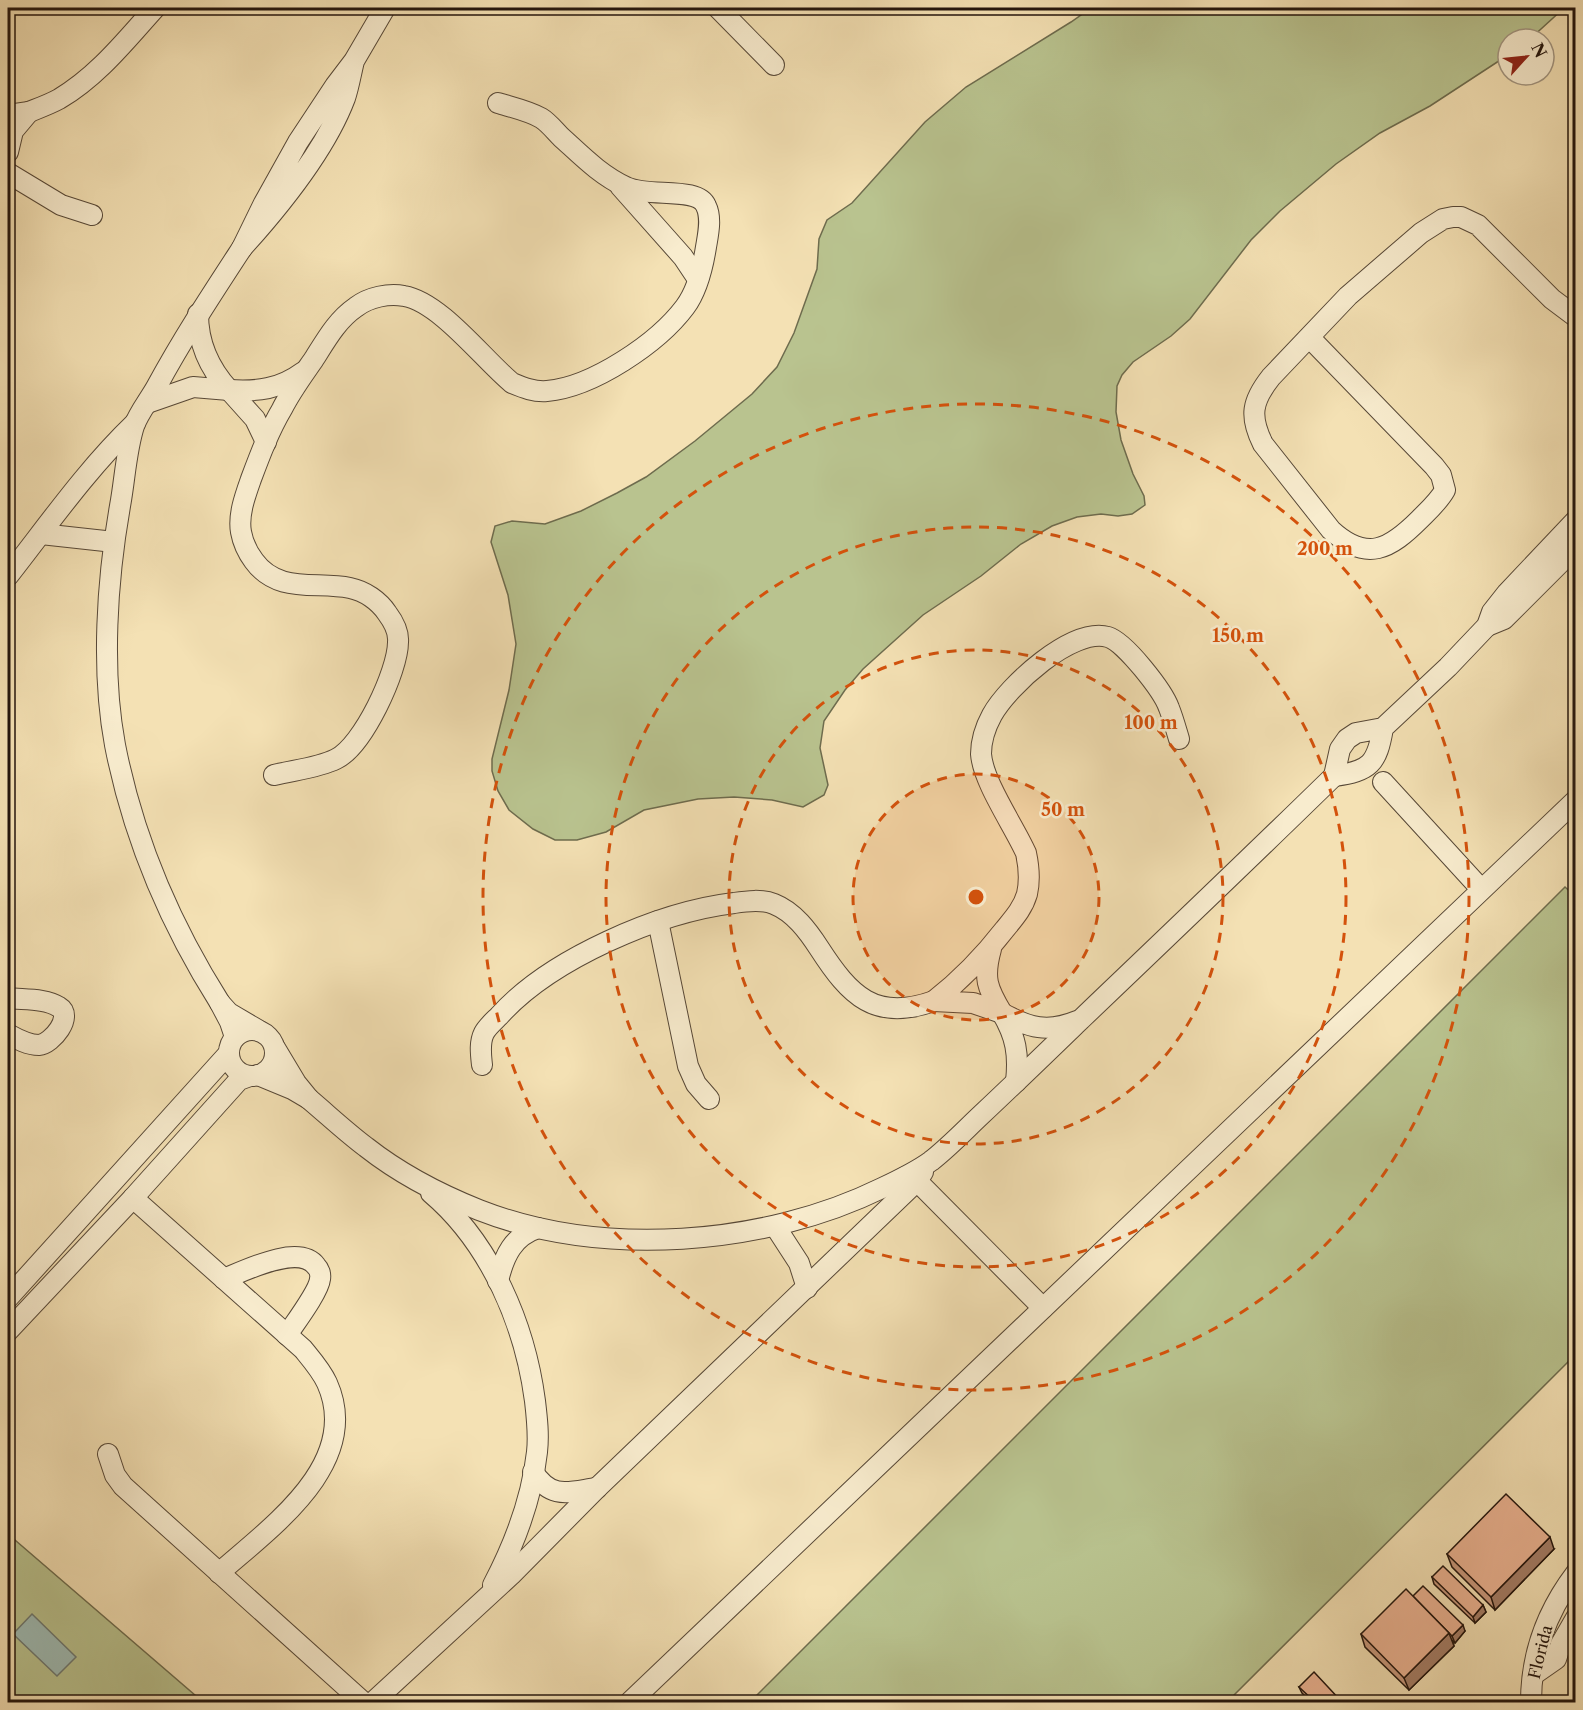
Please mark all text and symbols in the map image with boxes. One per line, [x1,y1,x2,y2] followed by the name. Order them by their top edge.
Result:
[1496,27,1556,87] north arrow
[1527,39,1551,61] text: N
[1297,538,1353,560] text: 200 m
[1212,625,1264,647] text: 150 m
[1124,712,1178,734] text: 100 m
[1041,799,1085,821] text: 50 m
[966,887,986,907] centre of rings
[1524,1622,1556,1681] street label: Florida

